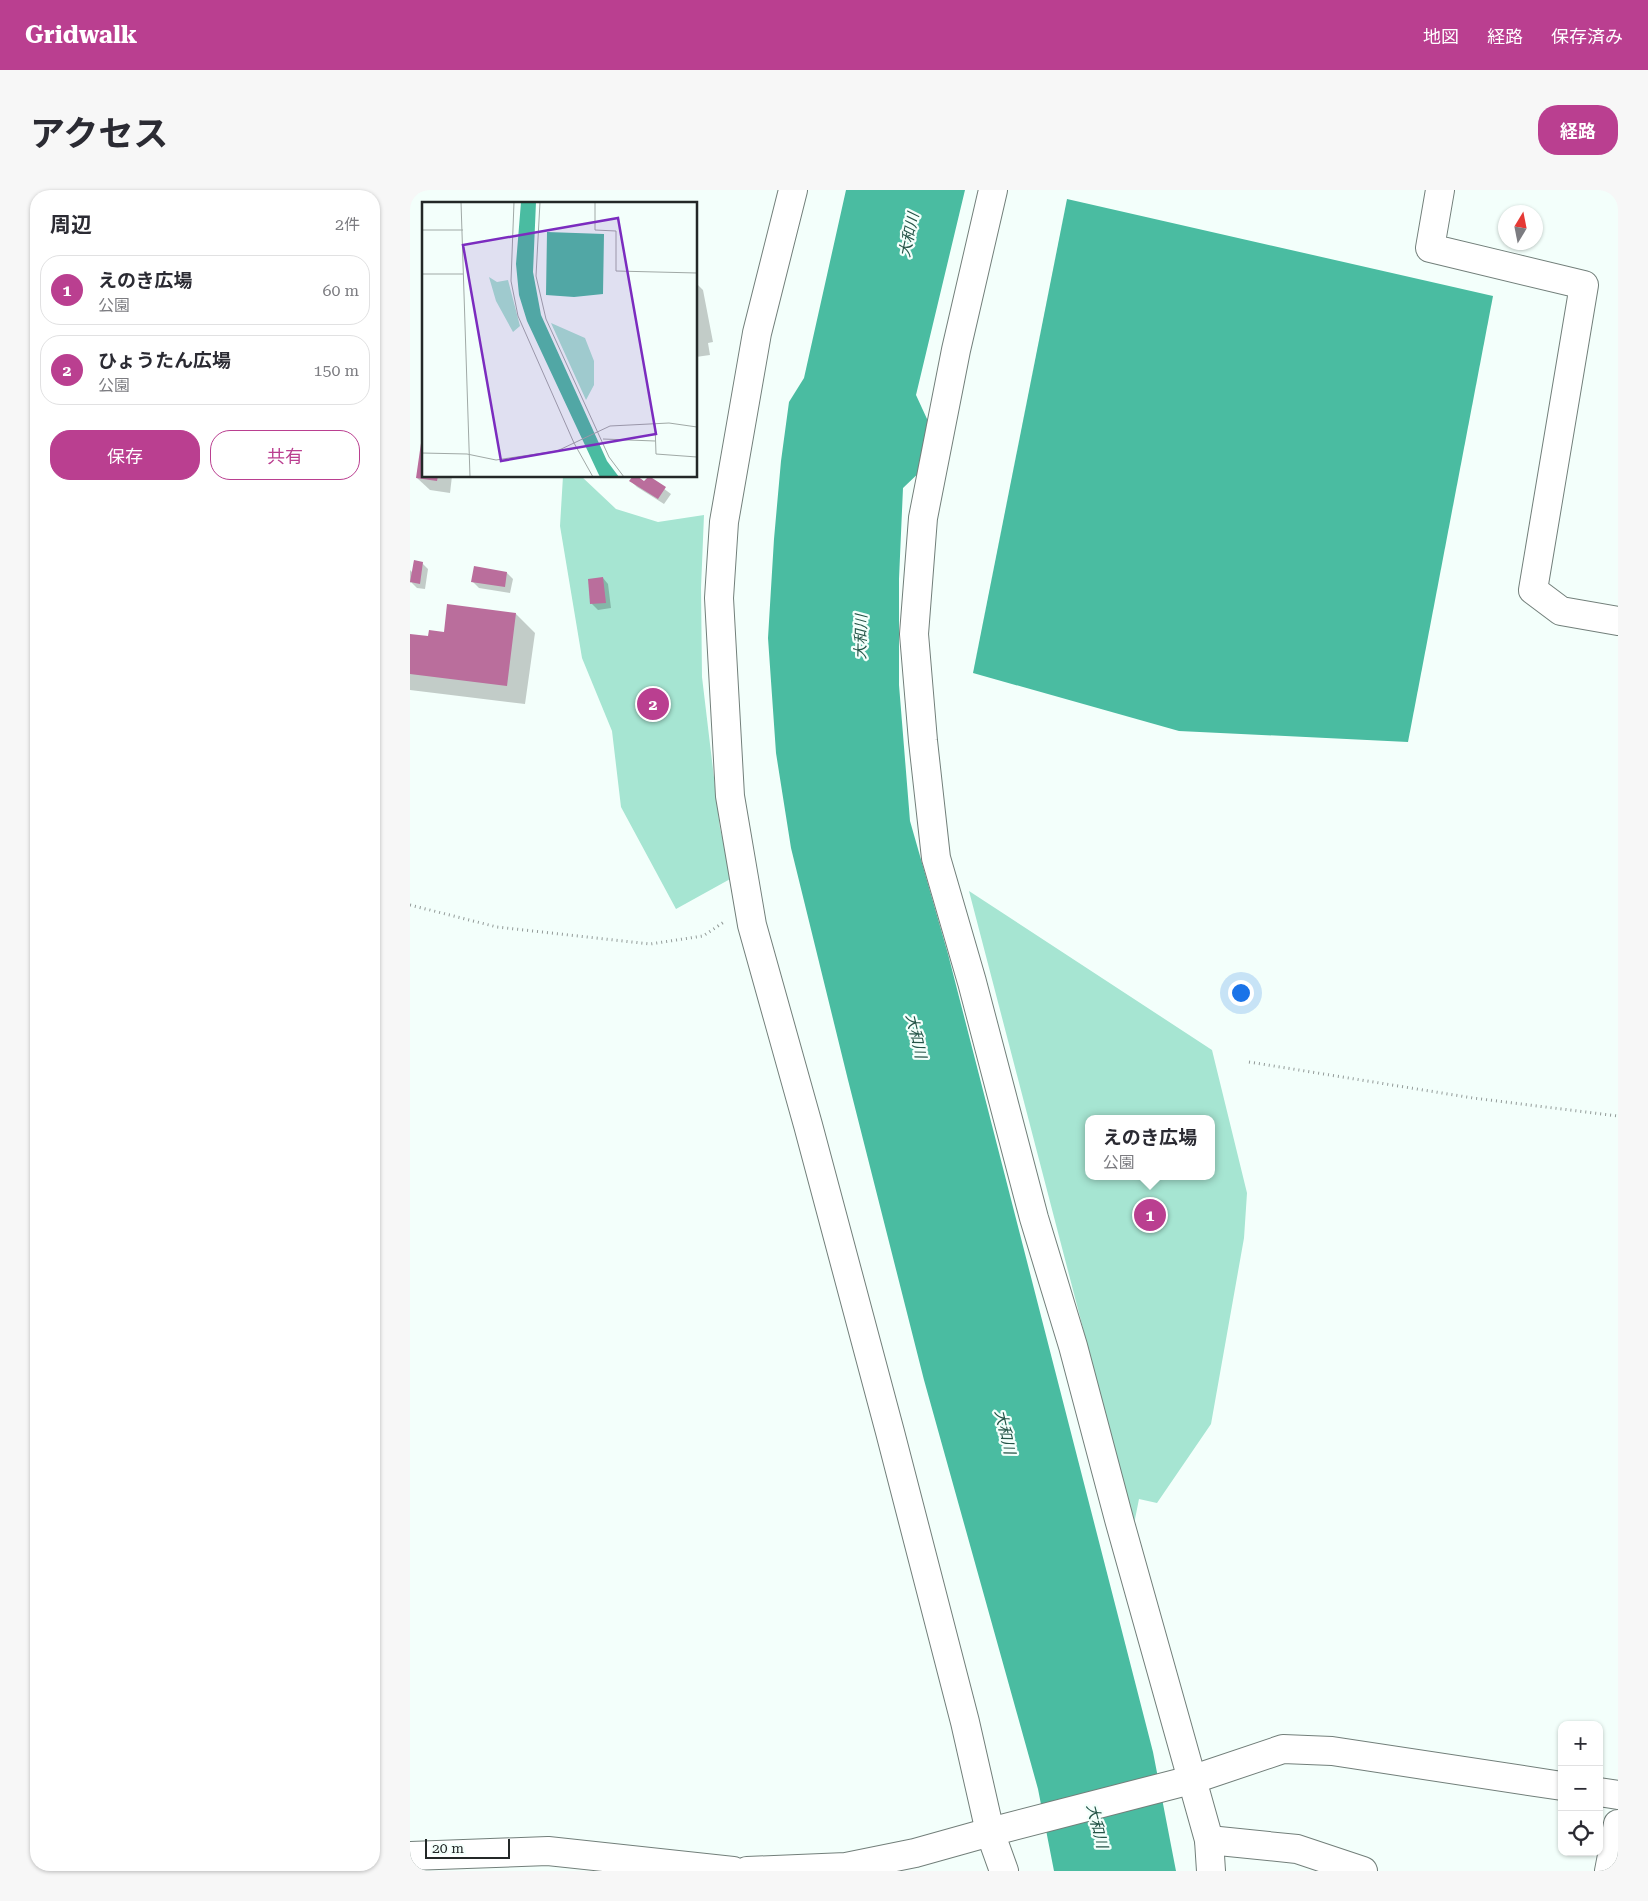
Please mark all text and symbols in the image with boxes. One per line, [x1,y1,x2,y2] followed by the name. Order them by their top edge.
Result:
[25,21,137,49] text: Gridwalk
[1423,26,1459,47] text: 地図
[1487,26,1523,47] text: 経路
[1551,26,1623,47] text: 保存済み
[1538,105,1618,155] button: 経路
[30,114,168,155] text: アクセス
[422,202,698,478] inset map
[1498,205,1543,250] north arrow
[896,209,923,259] water label: 大和川
[50,213,92,237] text: 周辺
[335,215,360,234] text: 2件
[98,269,192,292] text: えのき広場
[63,281,71,300] text: 1
[322,281,359,300] text: 60 m
[98,296,130,315] text: 公園
[98,349,231,372] text: ひょうたん広場
[63,361,71,380] text: 2
[313,361,359,380] text: 150 m
[98,376,130,395] text: 公園
[50,430,200,480] button: 保存
[210,430,360,480] button: 共有
[852,612,870,660] water label: 大和川
[637,685,669,723] pin: 2
[1228,980,1254,1006] your location
[902,1012,930,1062] water label: 大和川
[1085,1115,1215,1180] popup
[1103,1126,1197,1149] text: えのき広場
[1103,1153,1135,1172] text: 公園
[1134,1196,1166,1234] pin: 1
[991,1408,1019,1458] water label: 大和川
[1558,1721,1603,1856] map controls
[1558,1721,1603,1766] button: +
[1558,1766,1603,1811] button: −
[1083,1802,1112,1852] water label: 大和川
[1558,1811,1603,1856] button: locate
[425,1836,510,1859] scale bar
[432,1840,464,1856] text: 20 m

